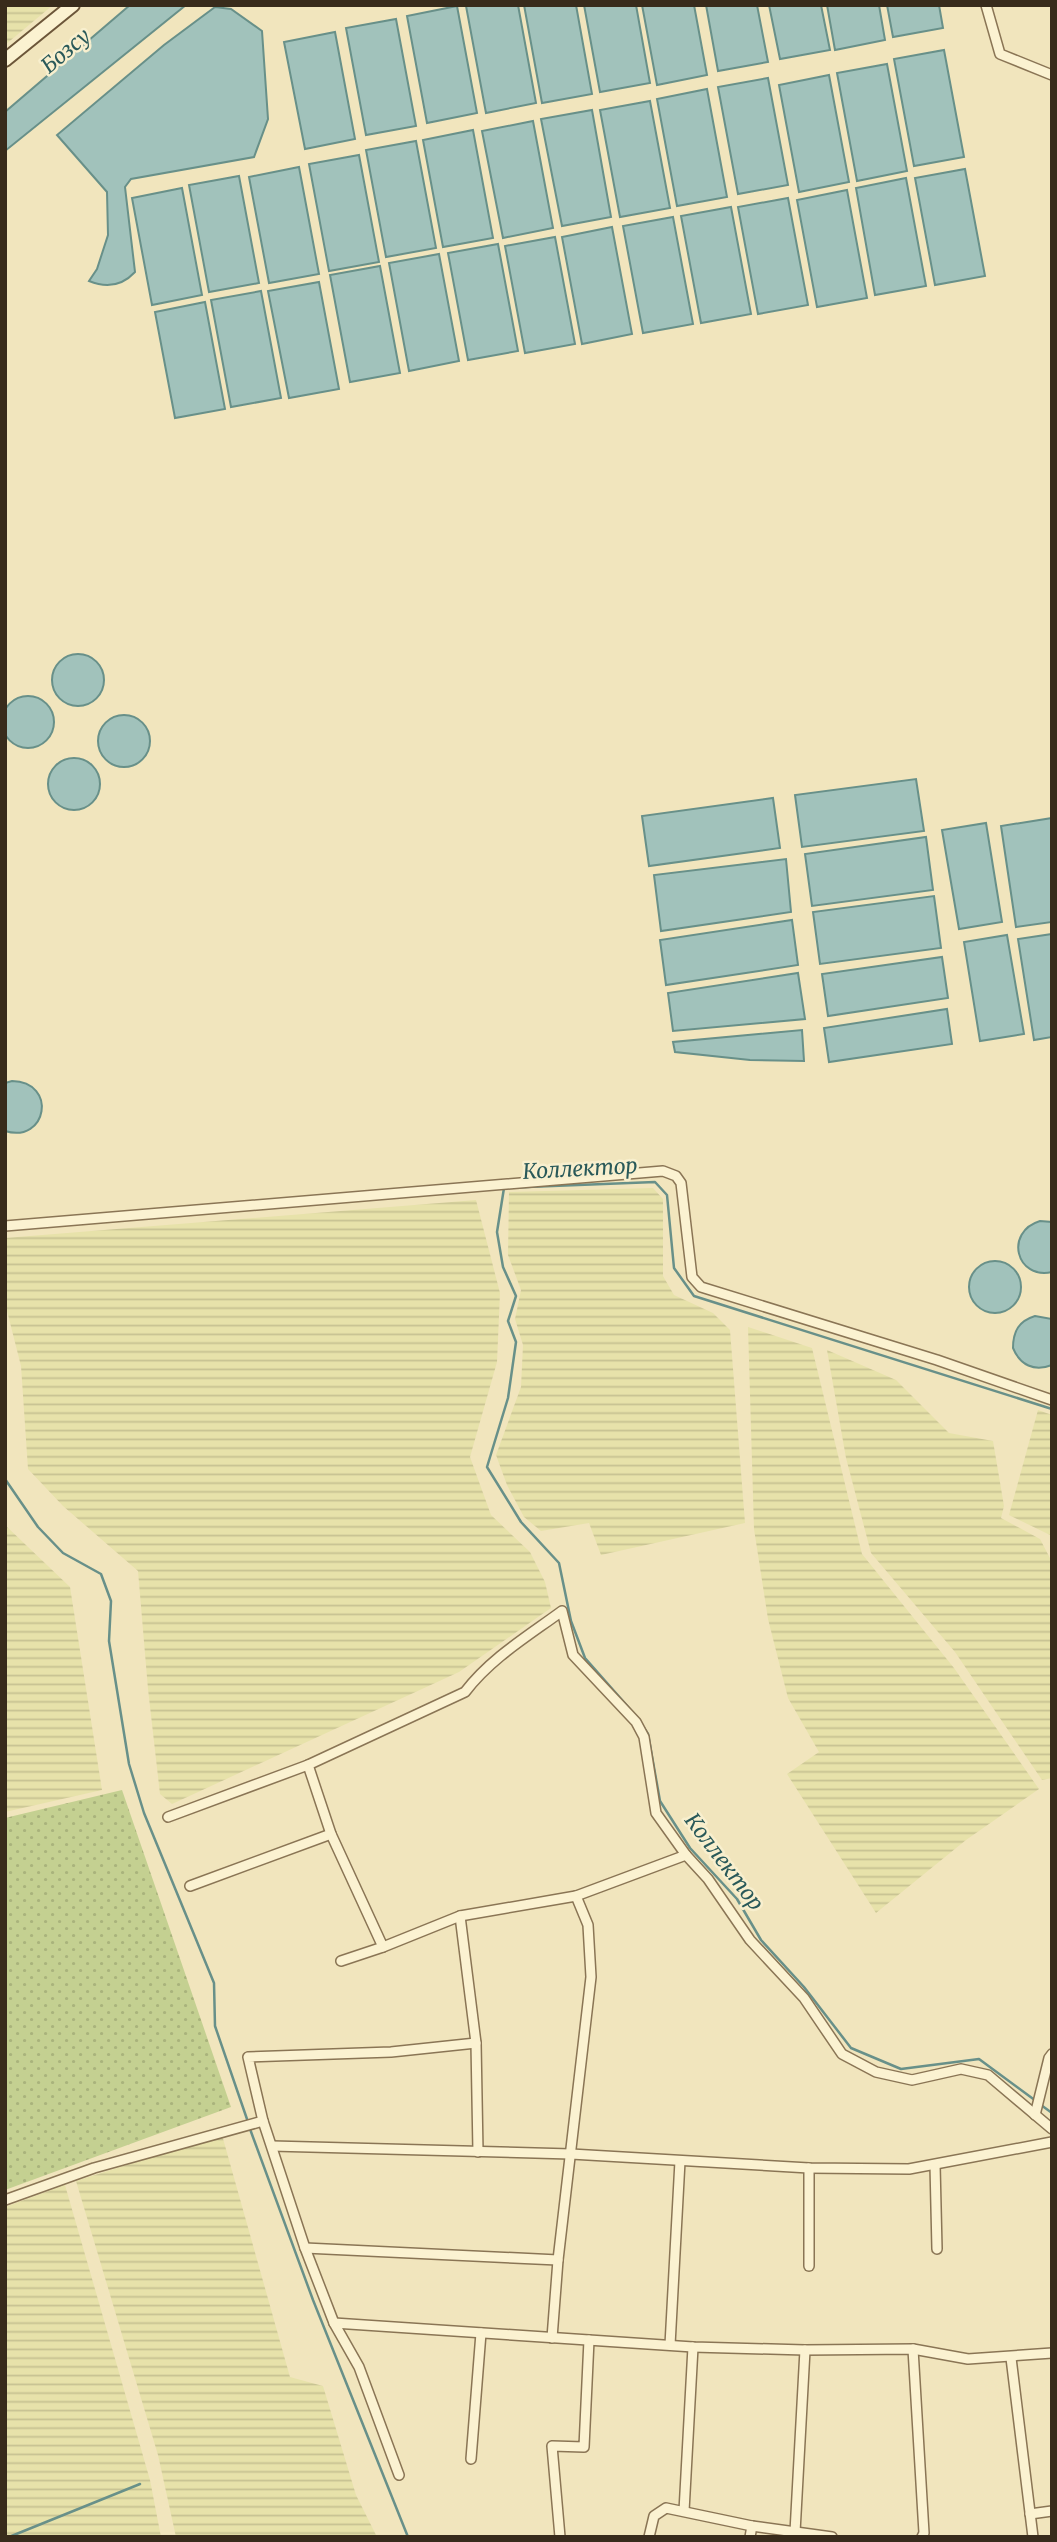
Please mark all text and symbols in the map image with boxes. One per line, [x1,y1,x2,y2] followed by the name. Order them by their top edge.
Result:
[36,22,96,79] water label: Бозсу
[522,1152,638,1185] water label: Коллектор
[679,1808,770,1916] water label: Коллектор

